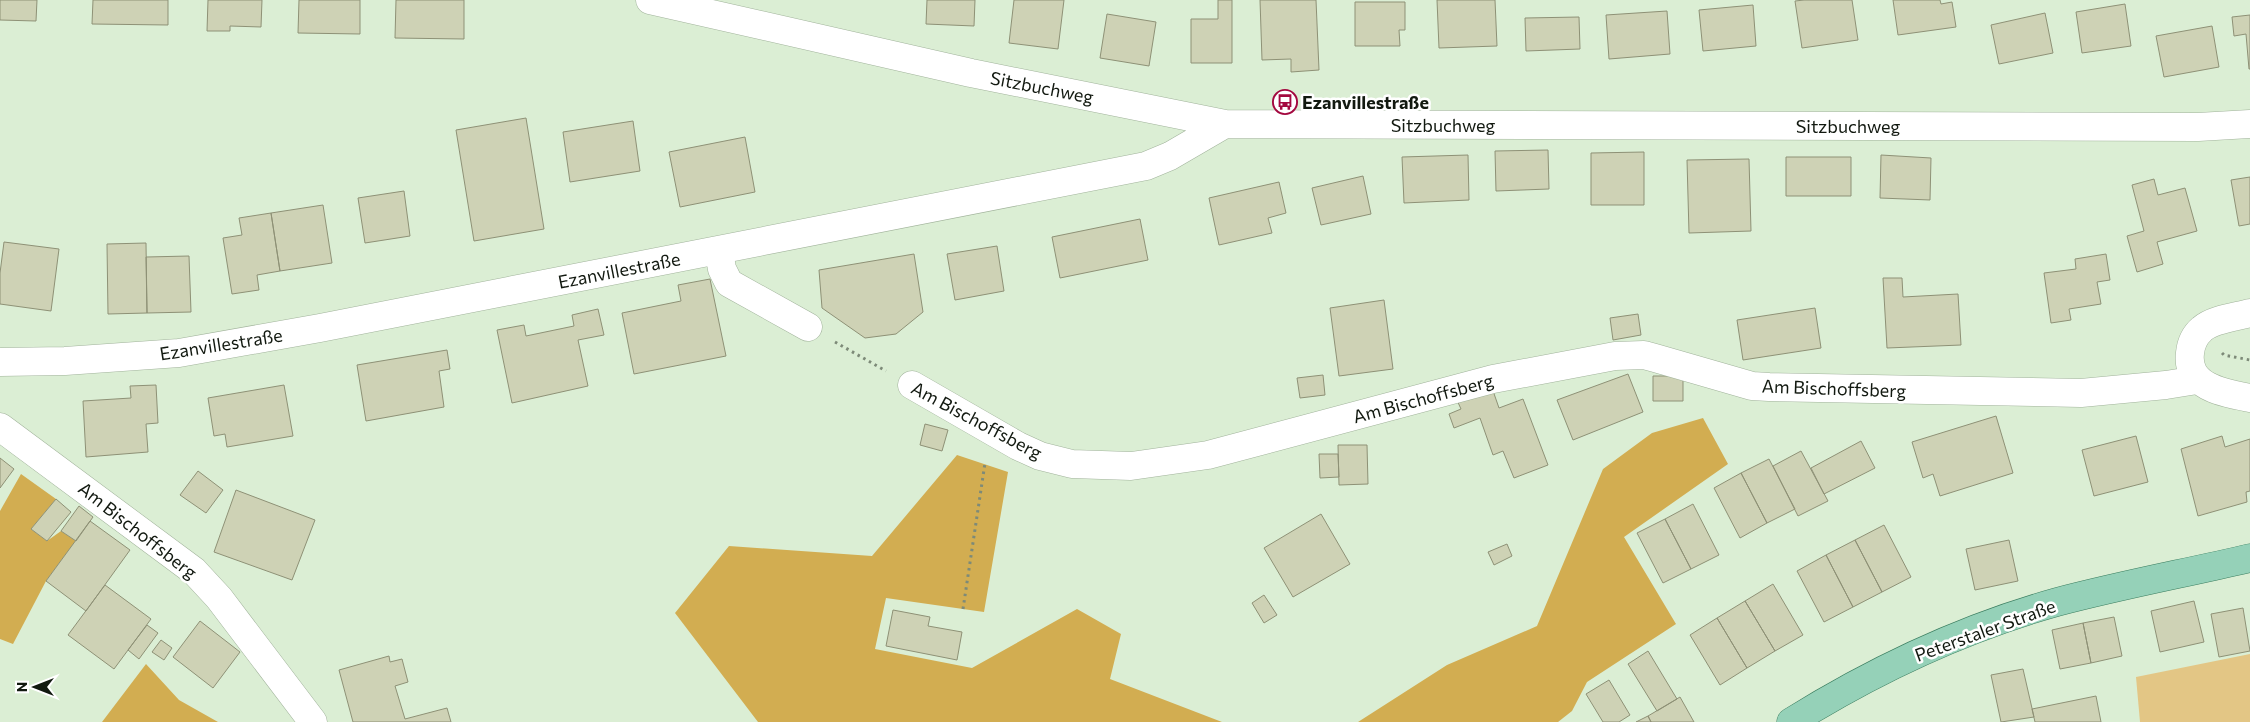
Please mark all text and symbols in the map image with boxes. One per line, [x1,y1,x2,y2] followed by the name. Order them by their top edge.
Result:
[989,66,1096,108] street label: Sitzbuchweg
[1272,89,1298,115] bus stop icon: Ezanvillestraße
[1302,91,1429,113] place label: Ezanvillestraße
[1391,114,1496,136] street label: Sitzbuchweg
[1796,115,1901,137] street label: Sitzbuchweg
[556,247,682,293] street label: Ezanvillestraße
[158,323,284,365] street label: Ezanvillestraße
[1350,369,1496,427] street label: Am Bischoffsberg
[1761,374,1907,402] street label: Am Bischoffsberg
[908,376,1046,464] street label: Am Bischoffsberg
[74,477,202,583] street label: Am Bischoffsberg
[1912,594,2058,666] street label: Peterstaler Straße
[10,662,60,712] north arrow
[13,682,30,692] text: N

